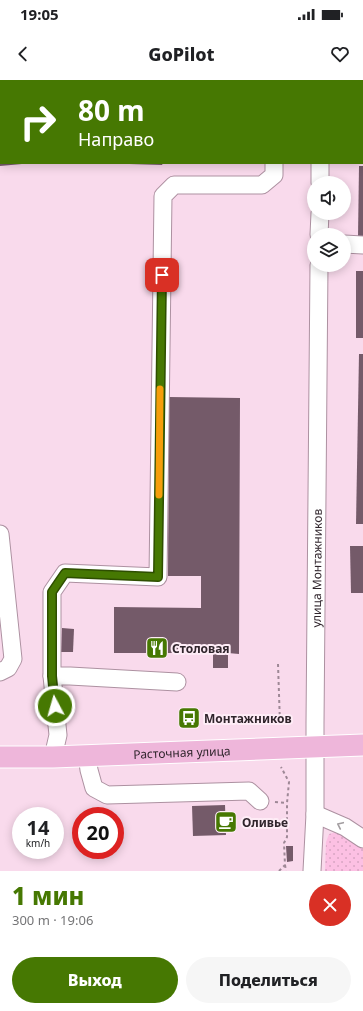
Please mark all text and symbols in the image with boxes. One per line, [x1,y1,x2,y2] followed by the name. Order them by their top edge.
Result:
[20,4,59,24] text: 19:05
[148,42,215,66] text: GoPilot
[12,43,34,65] icon: back
[329,43,351,65] icon: heart
[78,91,145,129] text: 80 m
[12,96,64,148] icon: right
[78,127,154,151] text: Направо
[307,176,351,272] map controls
[307,176,351,220] button: sound
[307,228,351,272] button: layers
[145,258,179,292] pin
[151,264,173,286] icon: arrive
[307,508,325,627] street label: улица Монтажников
[144,635,170,661] restaurant icon: Столовая
[172,640,230,657] place label: Столовая
[34,685,76,727] position arrow
[176,705,202,731] bus stop icon: Монтажников
[204,710,292,727] place label: Монтажников
[133,742,231,762] street label: Расточная улица
[72,807,124,859] speed limit sign: 20
[213,809,239,835] cafe icon: Оливье
[27,814,49,841] text: 14
[242,814,288,831] place label: Оливье
[336,822,344,830] one-way arrow
[26,836,50,850] text: km/h
[12,879,84,912] text: 1 мин
[309,884,351,926] button: close
[12,911,93,929] text: 300 m · 19:06
[12,957,178,1003] button: Выход
[186,957,351,1003] button: Поделиться

